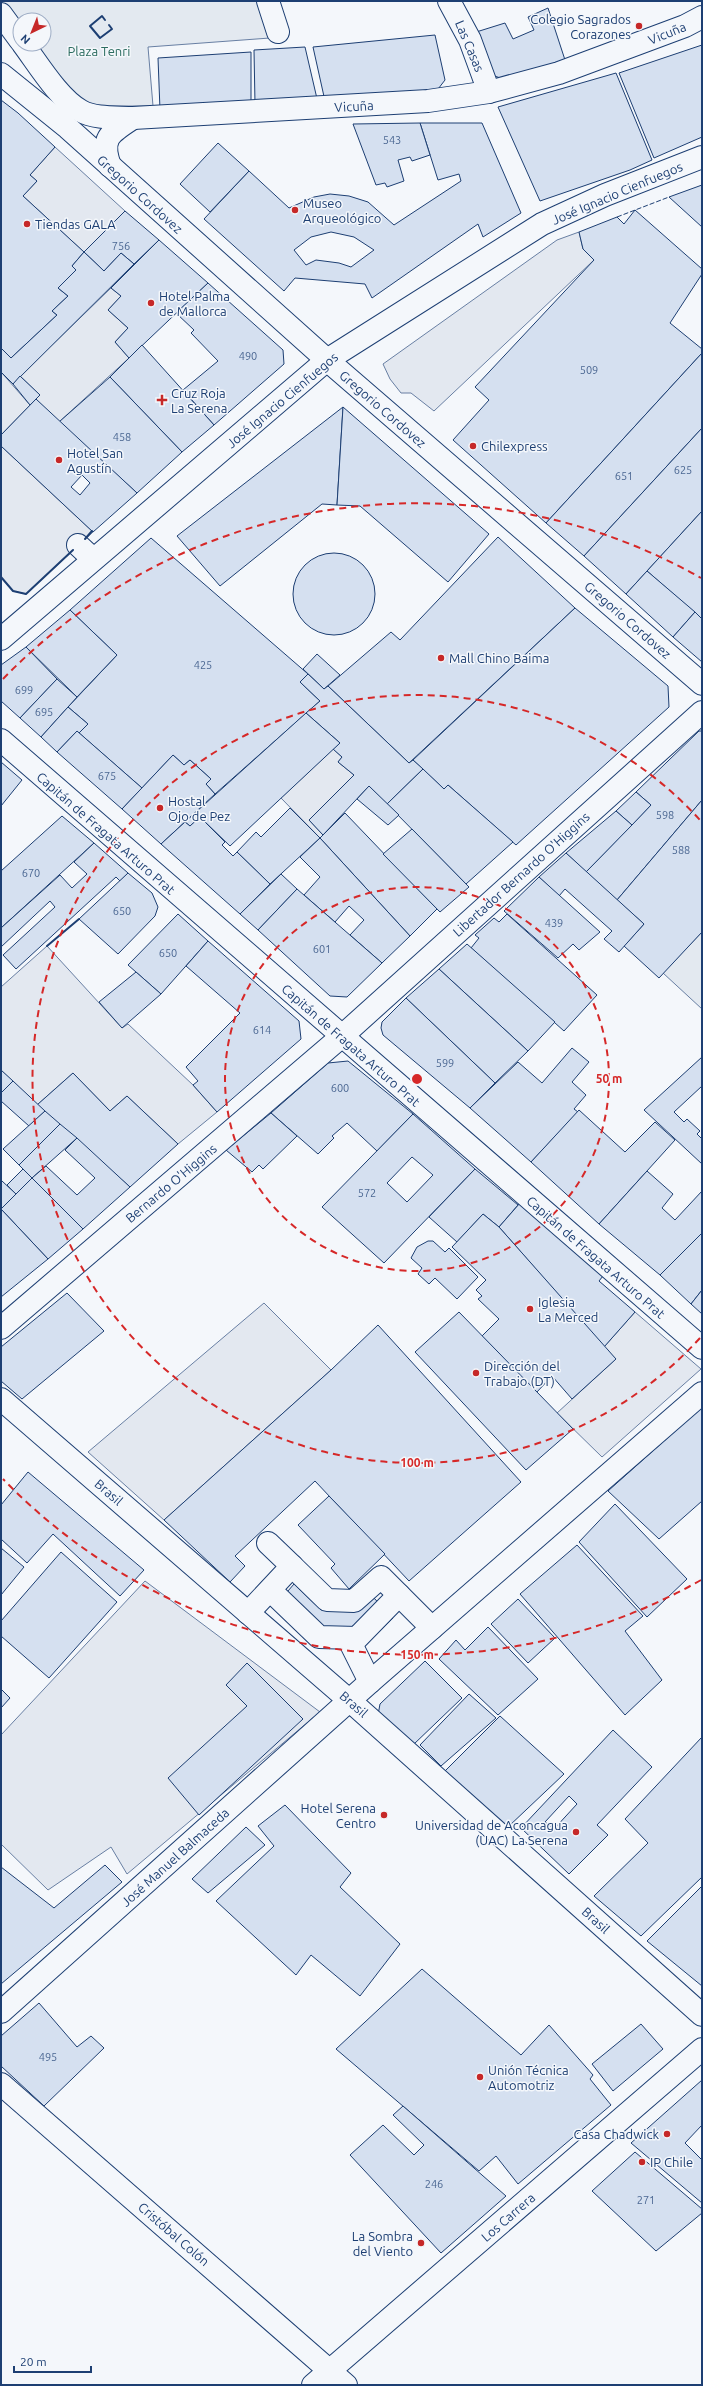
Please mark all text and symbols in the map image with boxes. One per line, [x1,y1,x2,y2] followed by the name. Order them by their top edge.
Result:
[12,12,52,52] north arrow
[530,12,631,41] place label: Colegio Sagrados Corazones
[453,18,487,74] street label: Las Casas
[646,19,688,47] street label: Vicuña
[634,21,644,31] marker: Colegio Sagrados Corazones
[18,32,32,47] text: N
[68,44,130,58] park label: Plaza Tenri
[334,98,374,114] street label: Vicuña
[383,134,401,146] house number: 543
[95,152,185,236] street label: Gregorio Cordovez
[550,159,685,227] street label: José Ignacio Cienfuegos
[303,196,381,225] place label: Museo Arqueológico
[290,205,300,215] marker: Museo Arqueológico
[35,217,116,231] place label: Tiendas GALA
[22,219,32,229] marker: Tiendas GALA
[112,240,130,252] house number: 756
[159,289,230,318] place label: Hotel Palma de Mallorca
[146,298,156,308] marker: Hotel Palma de Mallorca
[224,349,341,451] street label: José Ignacio Cienfuegos
[239,350,257,362] house number: 490
[580,364,598,376] house number: 509
[337,368,429,450] street label: Gregorio Cordovez
[171,386,227,415] place label: Cruz Roja La Serena
[156,394,168,406] marker: Cruz Roja La Serena
[113,431,131,443] house number: 458
[481,439,548,453] place label: Chilexpress
[468,441,478,451] marker: Chilexpress
[67,446,123,475] place label: Hotel San Agustín
[54,455,64,465] marker: Hotel San Agustín
[674,464,692,476] house number: 625
[615,470,633,482] house number: 651
[582,579,674,661] street label: Gregorio Cordovez
[449,651,549,665] place label: Mall Chino Baima
[436,653,446,663] marker: Mall Chino Baima
[194,659,212,671] house number: 425
[15,684,33,696] house number: 699
[35,706,53,718] house number: 695
[34,769,178,897] street label: Capitán de Fragata Arturo Prat
[98,770,116,782] house number: 675
[168,794,230,823] place label: Hostal Ojo de Pez
[155,803,165,813] marker: Hostal Ojo de Pez
[450,809,592,939] street label: Libertador Bernardo O'Higgins
[656,809,674,821] house number: 598
[672,844,690,856] house number: 588
[22,867,40,879] house number: 670
[113,905,131,917] house number: 650
[545,917,563,929] house number: 439
[313,943,331,955] house number: 601
[159,947,177,959] house number: 650
[279,981,423,1109] street label: Capitán de Fragata Arturo Prat
[253,1024,271,1036] house number: 614
[436,1057,454,1069] house number: 599
[410,1072,424,1086] centre of rings
[596,1072,622,1085] text: 50 m
[331,1082,349,1094] house number: 600
[123,1141,219,1225] street label: Bernardo O'Higgins
[358,1187,376,1199] house number: 572
[524,1193,668,1321] street label: Capitán de Fragata Arturo Prat
[538,1295,598,1324] place label: Iglesia La Merced
[525,1304,535,1314] marker: Iglesia La Merced
[484,1359,560,1389] place label: Dirección del Trabajo (DT)
[471,1368,481,1378] marker: Dirección del Trabajo (DT)
[400,1456,434,1469] text: 100 m
[92,1476,126,1508] street label: Brasil
[400,1648,434,1661] text: 150 m
[337,1688,371,1720] street label: Brasil
[301,1801,376,1830] place label: Hotel Serena Centro
[118,1805,232,1909] street label: José Manuel Balmaceda
[379,1810,389,1820] marker: Hotel Serena Centro
[415,1818,568,1848] place label: Universidad de Aconcagua (UAC) La Serena
[571,1827,581,1837] marker: Universidad de Aconcagua (UAC) La Serena
[579,1904,613,1936] street label: Brasil
[39,2051,57,2063] house number: 495
[488,2063,569,2092] place label: Unión Técnica Automotriz
[475,2072,485,2082] marker: Unión Técnica Automotriz
[573,2127,659,2141] place label: Casa Chadwick
[662,2129,672,2139] marker: Casa Chadwick
[650,2155,693,2169] place label: IP Chile
[637,2157,647,2167] marker: IP Chile
[425,2178,443,2190] house number: 246
[478,2190,538,2244] street label: Los Carrera
[637,2194,655,2206] house number: 271
[136,2200,212,2268] street label: Cristóbal Colón
[352,2229,413,2258] place label: La Sombra del Viento
[416,2238,426,2248] marker: La Sombra del Viento
[14,2348,91,2374] scale bar
[20,2355,47,2368] text: 20 m

